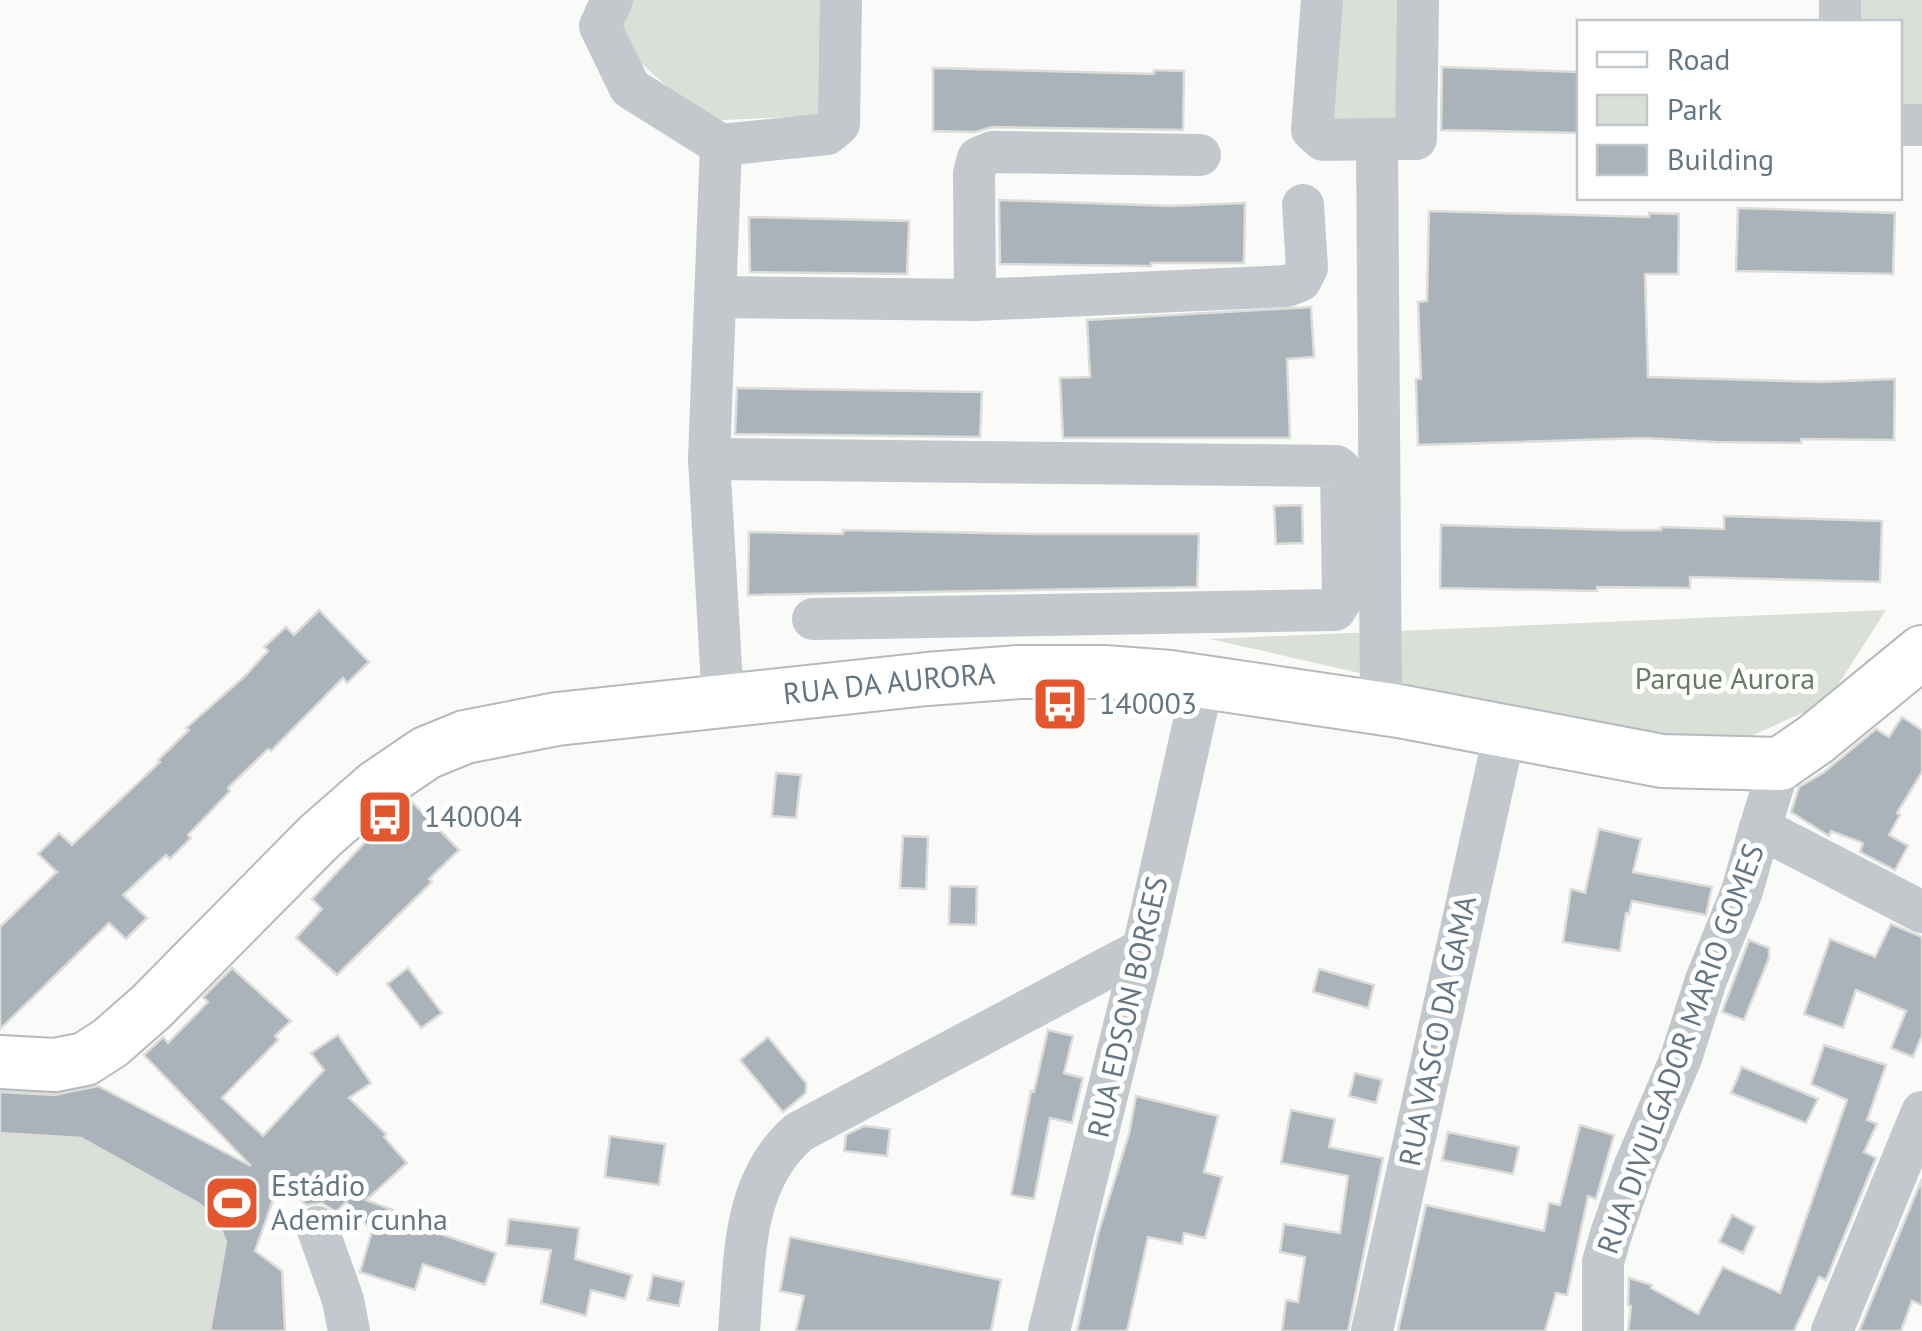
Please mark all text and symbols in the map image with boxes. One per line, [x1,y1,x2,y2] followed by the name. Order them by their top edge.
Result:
[1577,20,1902,200] legend
[1667,39,1731,78] text: Road
[1667,89,1723,128] text: Park
[1667,139,1774,178] text: Building
[781,653,997,712] street label: RUA DA AURORA
[1635,658,1815,697] park label: Parque Aurora
[1030,674,1090,734] bus stop icon: 140003
[1099,683,1197,722] place label: 140003
[355,787,415,847] bus stop icon: 140004
[424,796,522,835] place label: 140004
[1587,838,1772,1259] street label: RUA DIVULGADOR MARIO GOMES
[1078,872,1176,1141] street label: RUA EDSON BORGES
[1389,892,1484,1169] street label: RUA VASCO DA GAMA
[271,1165,448,1238] place label: Estádio Ademir cunha
[202,1173,262,1233] sports icon: Estádio Ademir cunha

